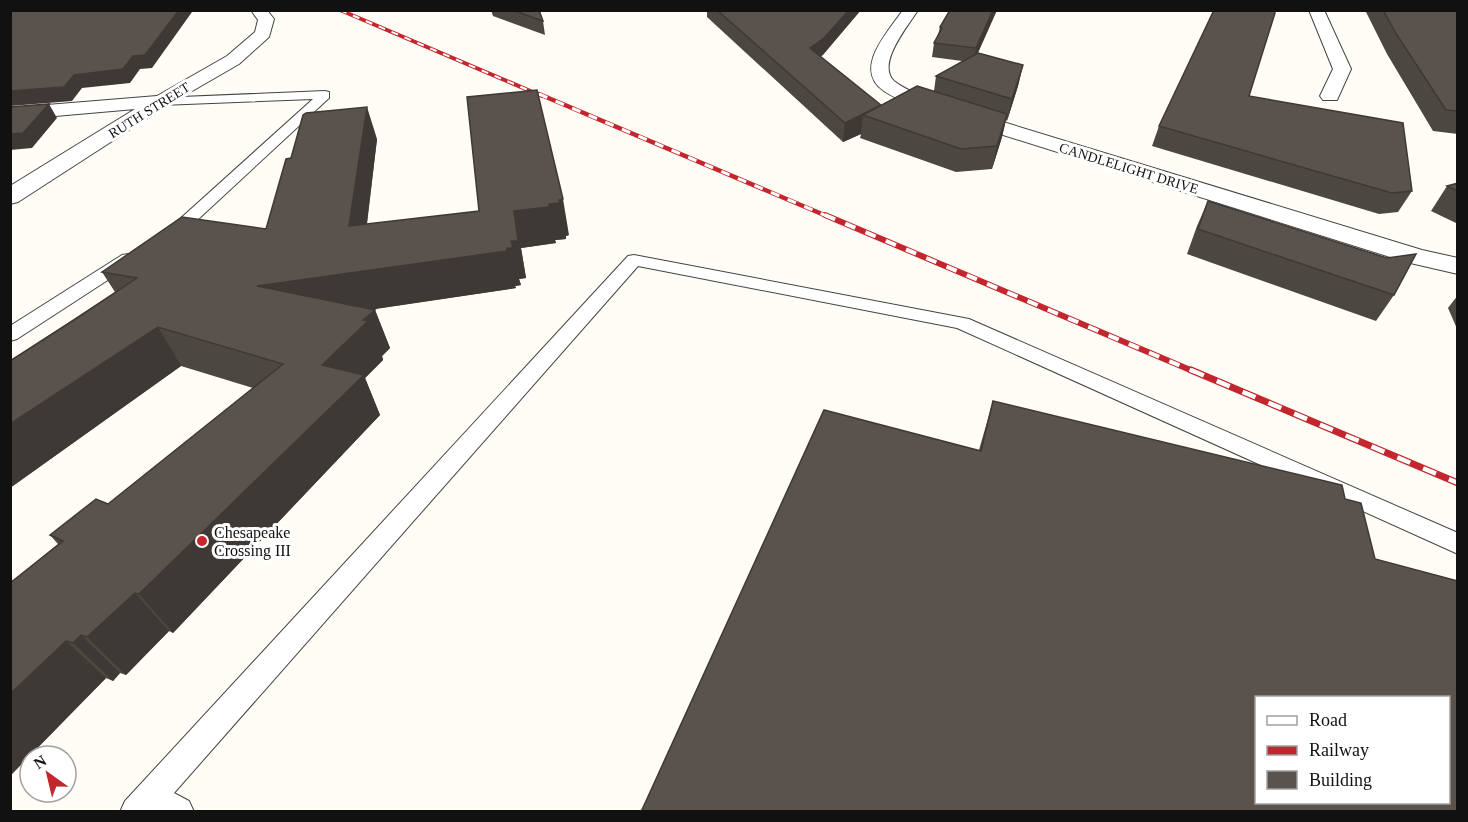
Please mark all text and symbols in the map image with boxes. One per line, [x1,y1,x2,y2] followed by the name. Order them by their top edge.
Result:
[106,79,193,141] street label: RUTH STREET
[1057,140,1200,197] street label: CANDLELIGHT DRIVE
[214,524,291,560] place label: Chesapeake Crossing III
[195,534,209,548] marker: Chesapeake Crossing III
[1255,696,1450,804] legend
[1309,710,1347,730] text: Road
[1309,740,1369,760] text: Railway
[18,744,78,804] north arrow
[30,751,50,772] text: N
[1309,770,1372,790] text: Building

